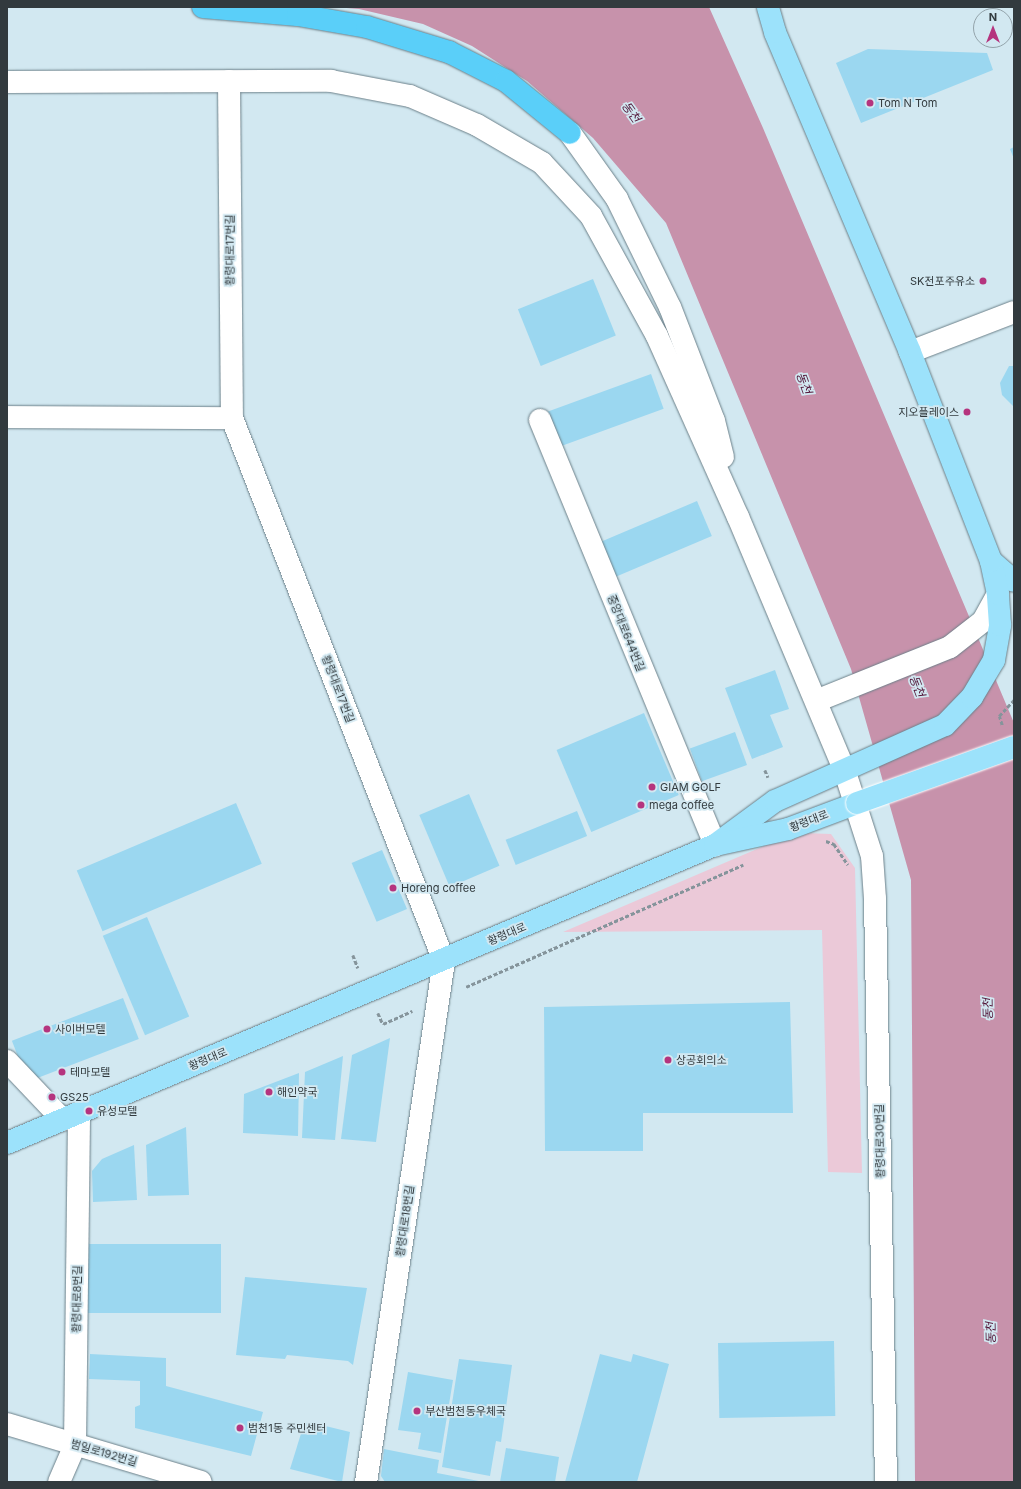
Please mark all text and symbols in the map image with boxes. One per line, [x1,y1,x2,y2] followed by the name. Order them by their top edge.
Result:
[973,8,1013,48] north arrow
[989,10,997,24] text: N
[878,96,937,110] place label: Tom N Tom
[865,98,875,108] marker: Tom N Tom
[619,99,643,125] water label: 동천
[223,214,237,286] street label: 황령대로17번길
[910,274,975,288] place label: SK전포주유소
[978,276,988,286] marker: SK전포주유소
[793,370,815,396] water label: 동천
[898,405,959,419] place label: 지오플레이스
[962,407,972,417] marker: 지오플레이스
[605,593,647,673] street label: 중앙대로644번길
[319,653,357,725] street label: 황령대로17번길
[906,673,928,699] water label: 동천
[660,780,721,794] place label: GIAM GOLF
[647,782,657,792] marker: GIAM GOLF
[649,798,714,812] place label: mega coffee
[636,800,646,810] marker: mega coffee
[788,808,830,834] street label: 황령대로
[401,881,476,895] place label: Horeng coffee
[388,883,398,893] marker: Horeng coffee
[486,920,528,948] street label: 황령대로
[981,998,995,1020] water label: 동천
[55,1022,106,1036] place label: 사이버모텔
[42,1024,52,1034] marker: 사이버모텔
[187,1045,229,1073] street label: 황령대로
[676,1053,727,1067] place label: 상공회의소
[663,1055,673,1065] marker: 상공회의소
[70,1065,110,1079] place label: 테마모텔
[57,1067,67,1077] marker: 테마모텔
[277,1085,317,1099] place label: 해인약국
[264,1087,274,1097] marker: 해인약국
[60,1090,89,1104] place label: GS25
[47,1092,57,1102] marker: GS25
[97,1104,137,1118] place label: 유성모텔
[873,1104,887,1178] street label: 황령대로30번길
[84,1106,94,1116] marker: 유성모텔
[393,1184,417,1258] street label: 황령대로18번길
[70,1265,84,1333] street label: 황령대로8번길
[984,1322,998,1344] water label: 동천
[425,1404,506,1418] place label: 부산범천동우체국
[412,1406,422,1416] marker: 부산범천동우체국
[248,1421,326,1435] place label: 범천1동 주민센터
[235,1423,245,1433] marker: 범천1동 주민센터
[69,1437,139,1469] street label: 범일로192번길

